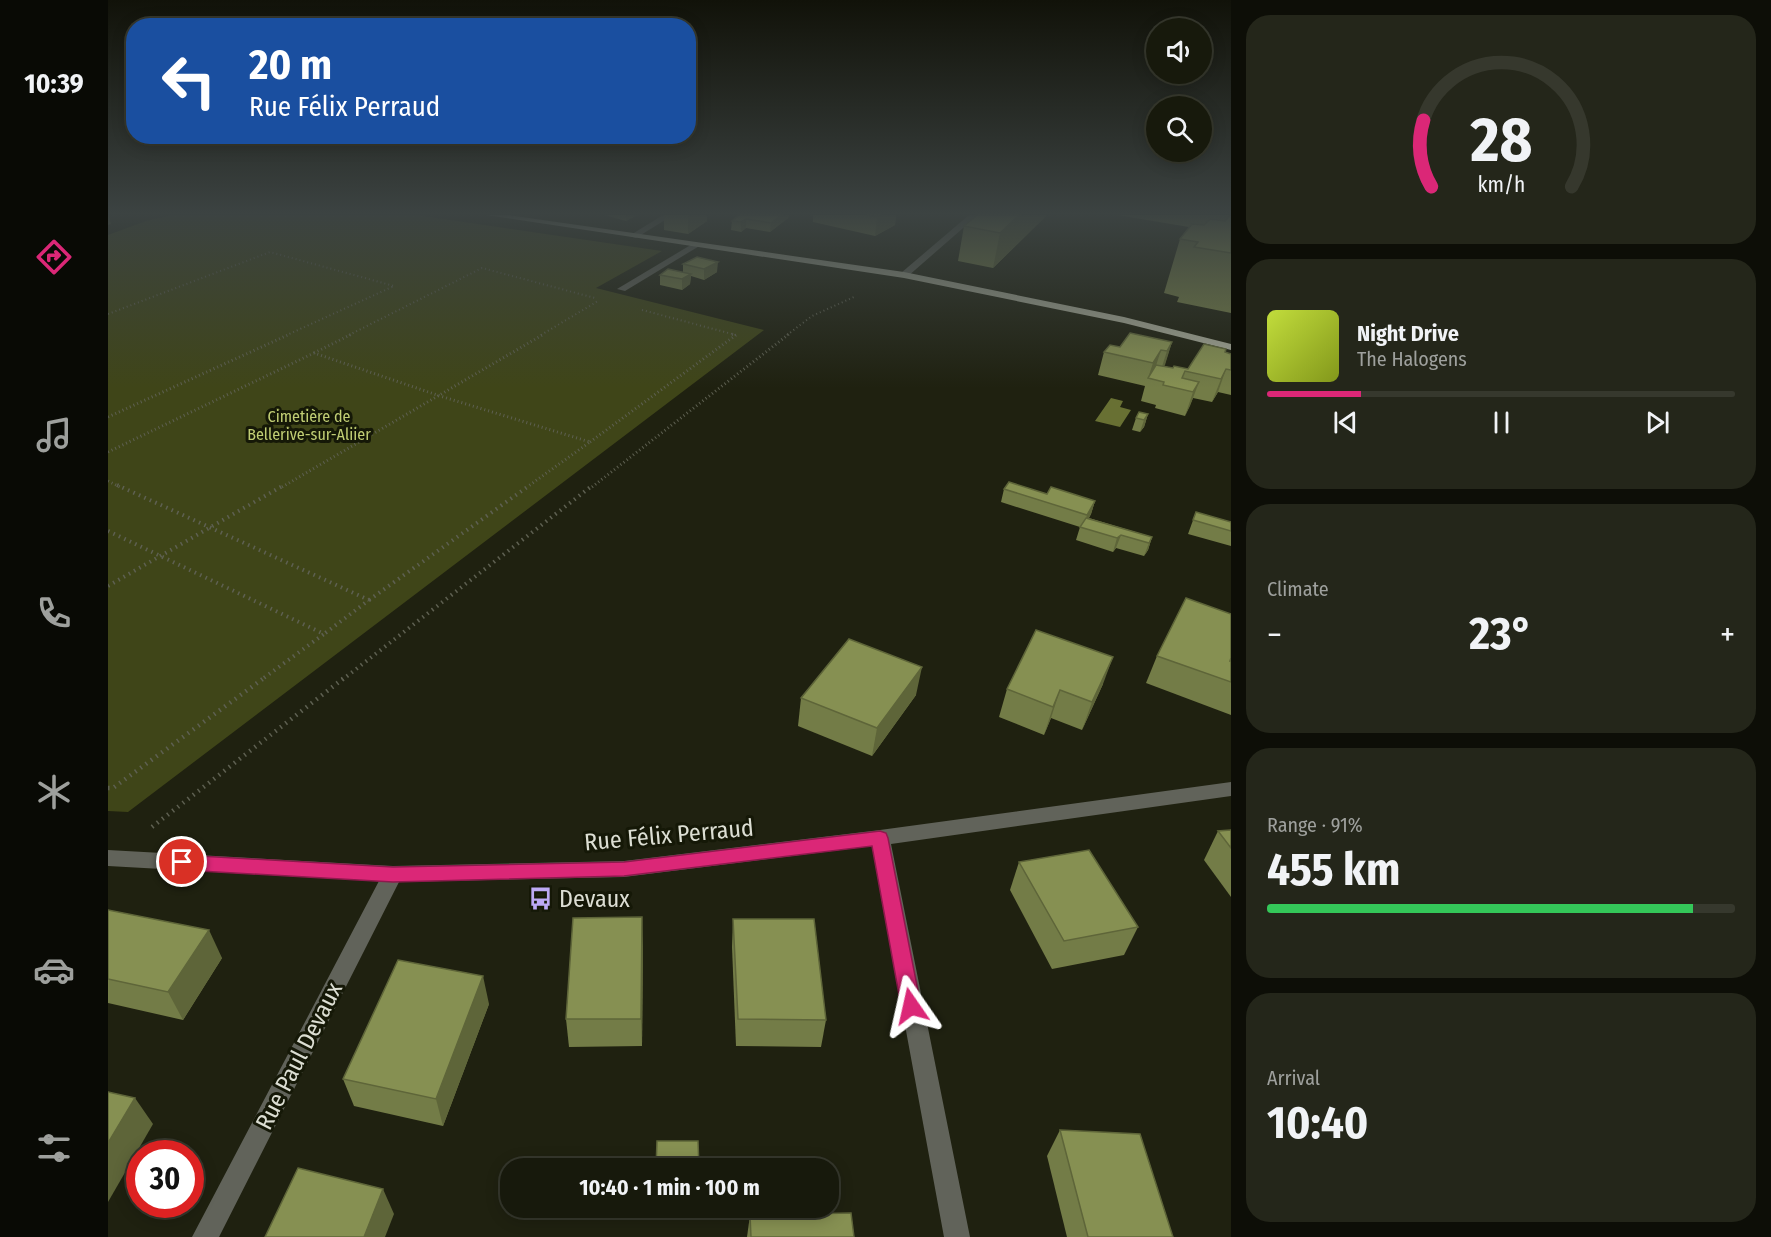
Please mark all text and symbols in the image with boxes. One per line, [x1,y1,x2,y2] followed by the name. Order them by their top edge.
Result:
[1146,18,1212,162] map controls
[1146,18,1212,84] button: sound
[249,40,332,90] text: 20 m
[150,42,228,120] icon: left
[24,68,84,100] text: 10:39
[249,91,440,123] text: Rue Félix Perraud
[1146,96,1212,162] button: search
[1469,103,1532,178] text: 28
[1477,172,1525,198] text: km/h
[33,236,75,278] icon: directions
[1357,320,1459,347] text: Night Drive
[1357,347,1467,371] text: The Halogens
[1329,406,1362,439] icon: previous
[1485,406,1518,439] icon: pause
[1641,406,1674,439] icon: next
[247,407,371,444] park label: Cimetière de Bellerive-sur-Aliier
[33,414,75,456] icon: music
[1267,577,1329,601] text: Climate
[33,592,75,634] icon: phone
[1469,607,1533,661] text: 23°
[1267,615,1282,655] text: −
[1720,615,1735,655] text: +
[33,771,75,813] icon: climate
[1267,813,1363,837] text: Range · 91%
[583,814,755,856] street label: Rue Félix Perraud
[156,836,207,887] pin
[1267,843,1400,897] text: 455 km
[165,845,198,878] icon: arrive
[559,885,630,913] place label: Devaux
[528,886,554,912] bus stop icon: Devaux
[33,949,75,991] icon: car
[879,974,943,1038] position arrow
[250,977,348,1134] street label: Rue Paul Devaux
[1267,1066,1320,1090] text: Arrival
[1267,1096,1368,1150] text: 10:40
[33,1127,75,1169] icon: filters
[126,1140,204,1218] speed limit sign: 30
[579,1174,760,1201] text: 10:40 · 1 min · 100 m

